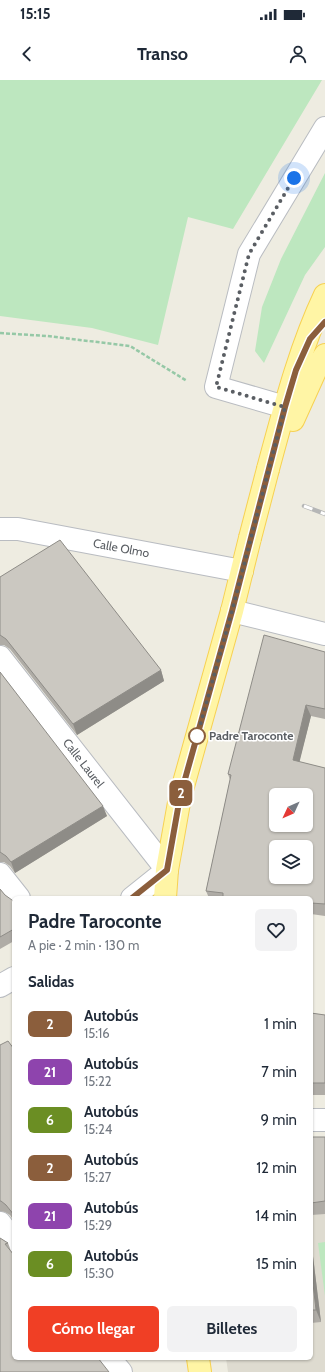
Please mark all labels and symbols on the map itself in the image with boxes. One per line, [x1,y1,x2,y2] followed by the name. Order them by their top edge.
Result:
[284,168,304,188] your location
[92,535,151,561] street label: Calle Olmo
[188,727,206,745] marker: Padre Taroconte
[209,728,293,743] place label: Padre Taroconte
[60,735,108,791] street label: Calle Laurel
[168,780,194,806] line badge: 2
[269,788,313,832] north arrow

